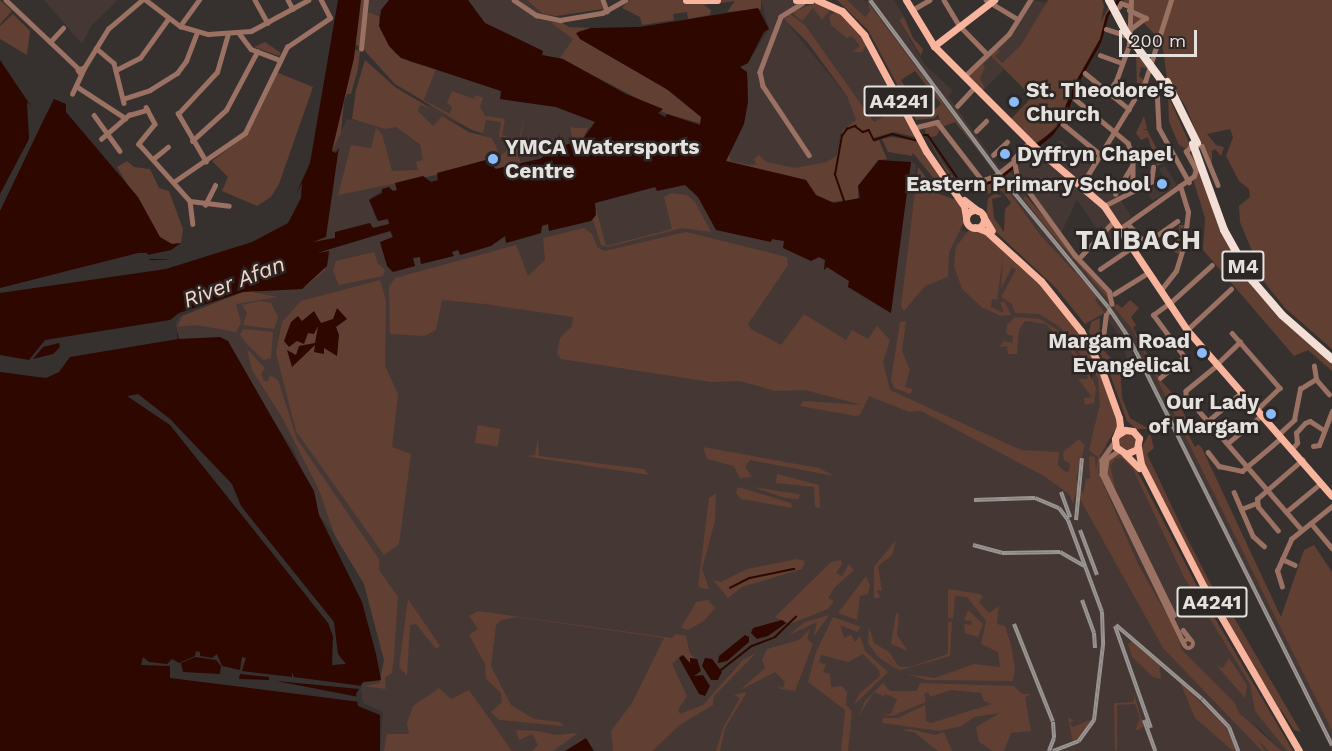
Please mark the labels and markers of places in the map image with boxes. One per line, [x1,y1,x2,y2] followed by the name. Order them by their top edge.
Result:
[1026,77,1175,127] place label: St. Theodore's Church
[1007,95,1021,109] marker: St. Theodore's Church
[505,134,700,184] place label: YMCA Watersports Centre
[1017,141,1173,167] place label: Dyffryn Chapel
[998,147,1012,161] marker: Dyffryn Chapel
[486,152,500,166] marker: YMCA Watersports Centre
[906,171,1150,197] place label: Eastern Primary School
[1155,177,1169,191] marker: Eastern Primary School
[1048,328,1190,378] place label: Margam Road Evangelical
[1195,346,1209,360] marker: Margam Road Evangelical
[1148,389,1259,439] place label: Our Lady of Margam
[1264,407,1278,421] marker: Our Lady of Margam

